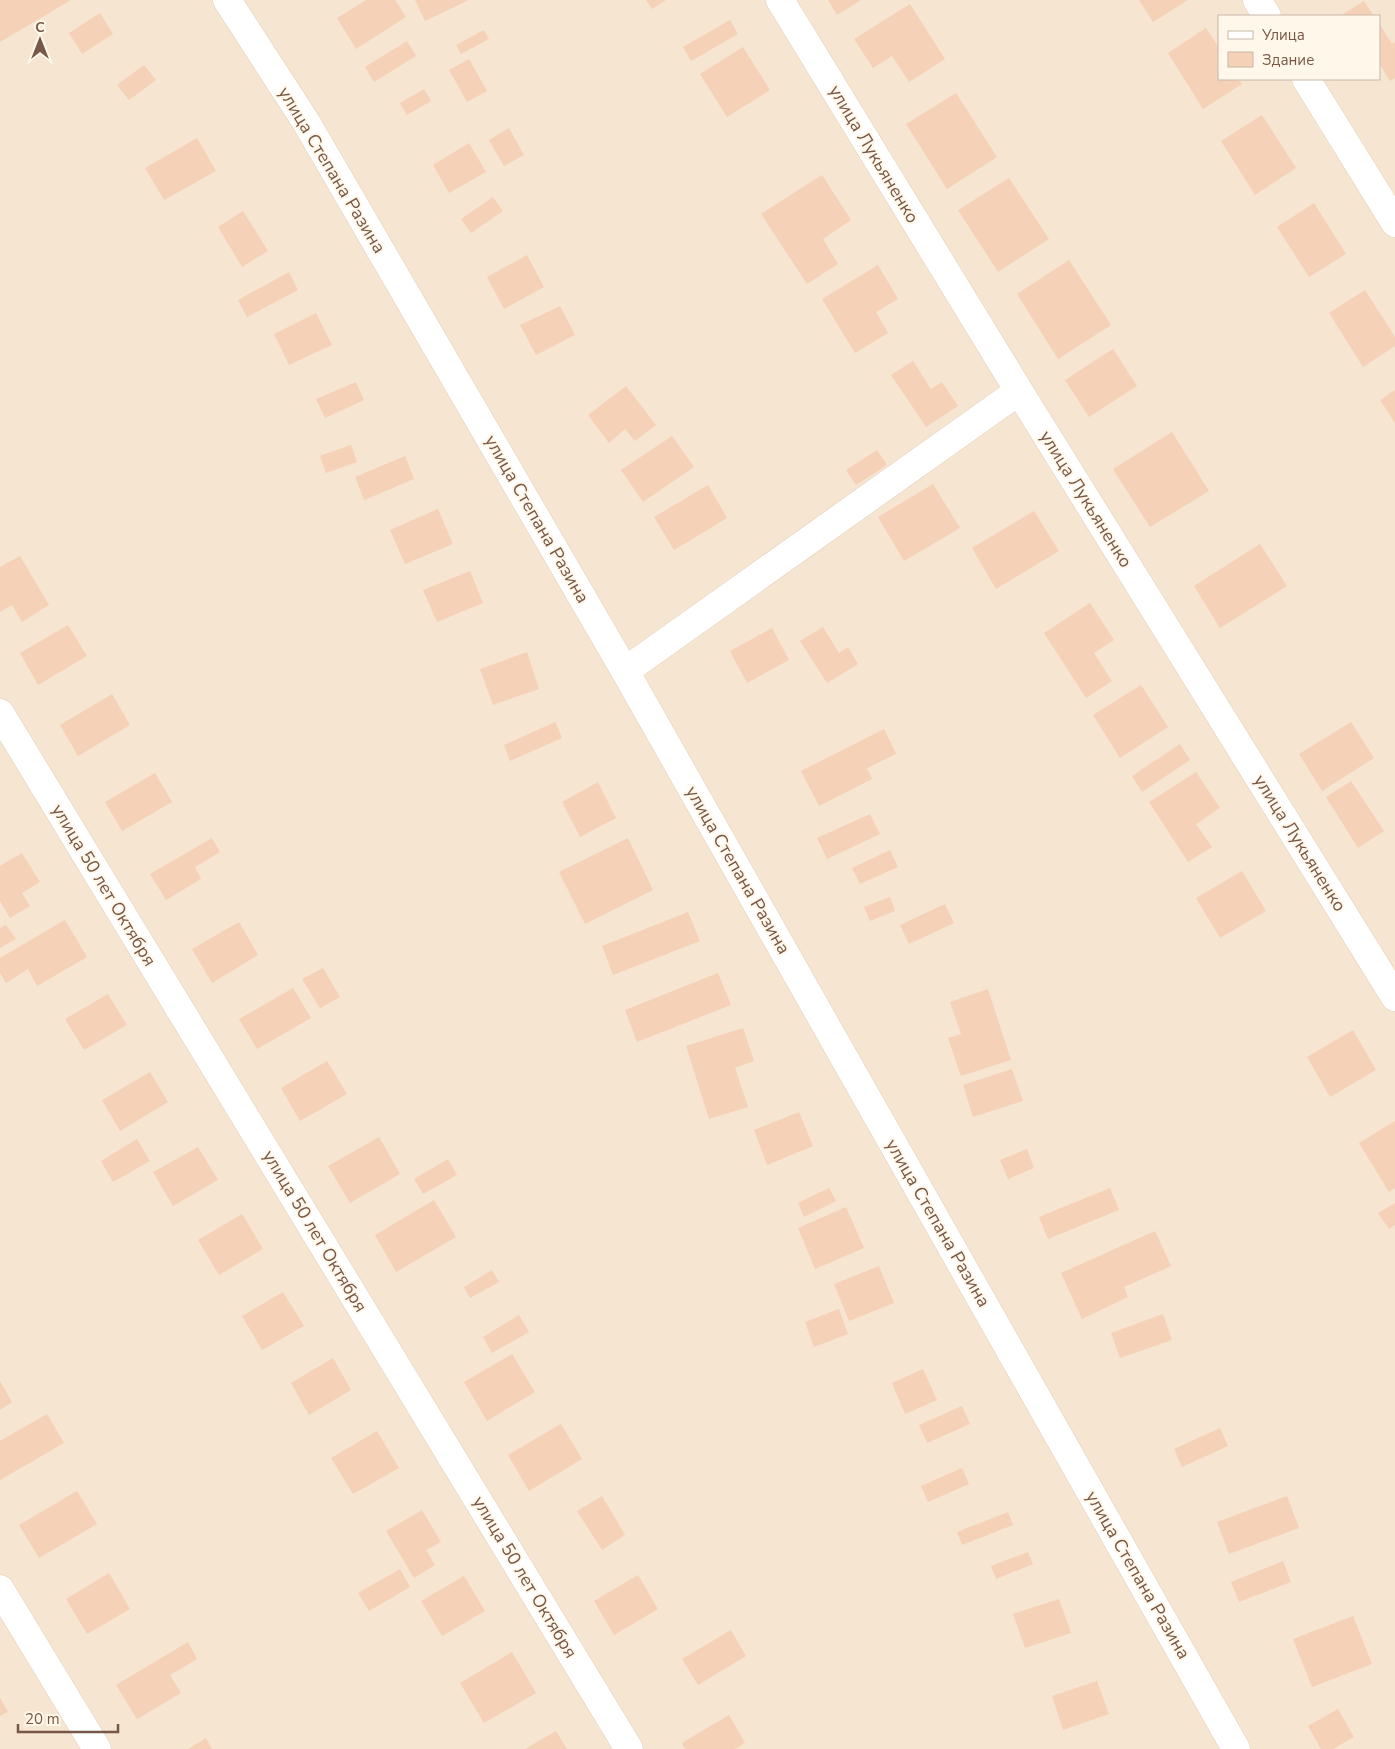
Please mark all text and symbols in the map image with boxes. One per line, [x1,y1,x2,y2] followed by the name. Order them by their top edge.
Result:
[15,15,65,65] north arrow
[1218,15,1380,80] legend
[35,18,45,37] text: С
[1261,25,1305,45] text: Улица
[1262,50,1314,70] text: Здание
[823,80,925,228] street label: улица Лукьяненко
[273,82,391,258] street label: улица Степана Разина
[1034,426,1138,572] street label: улица Лукьяненко
[479,431,595,607] street label: улица Степана Разина
[1248,770,1352,916] street label: улица Лукьяненко
[680,782,796,958] street label: улица Степана Разина
[46,799,162,971] street label: улица 50 лет Октября
[880,1135,996,1311] street label: улица Степана Разина
[257,1145,373,1317] street label: улица 50 лет Октября
[1080,1487,1196,1663] street label: улица Степана Разина
[467,1491,583,1663] street label: улица 50 лет Октября
[18,1702,118,1734] scale bar
[25,1709,60,1729] text: 20 m

